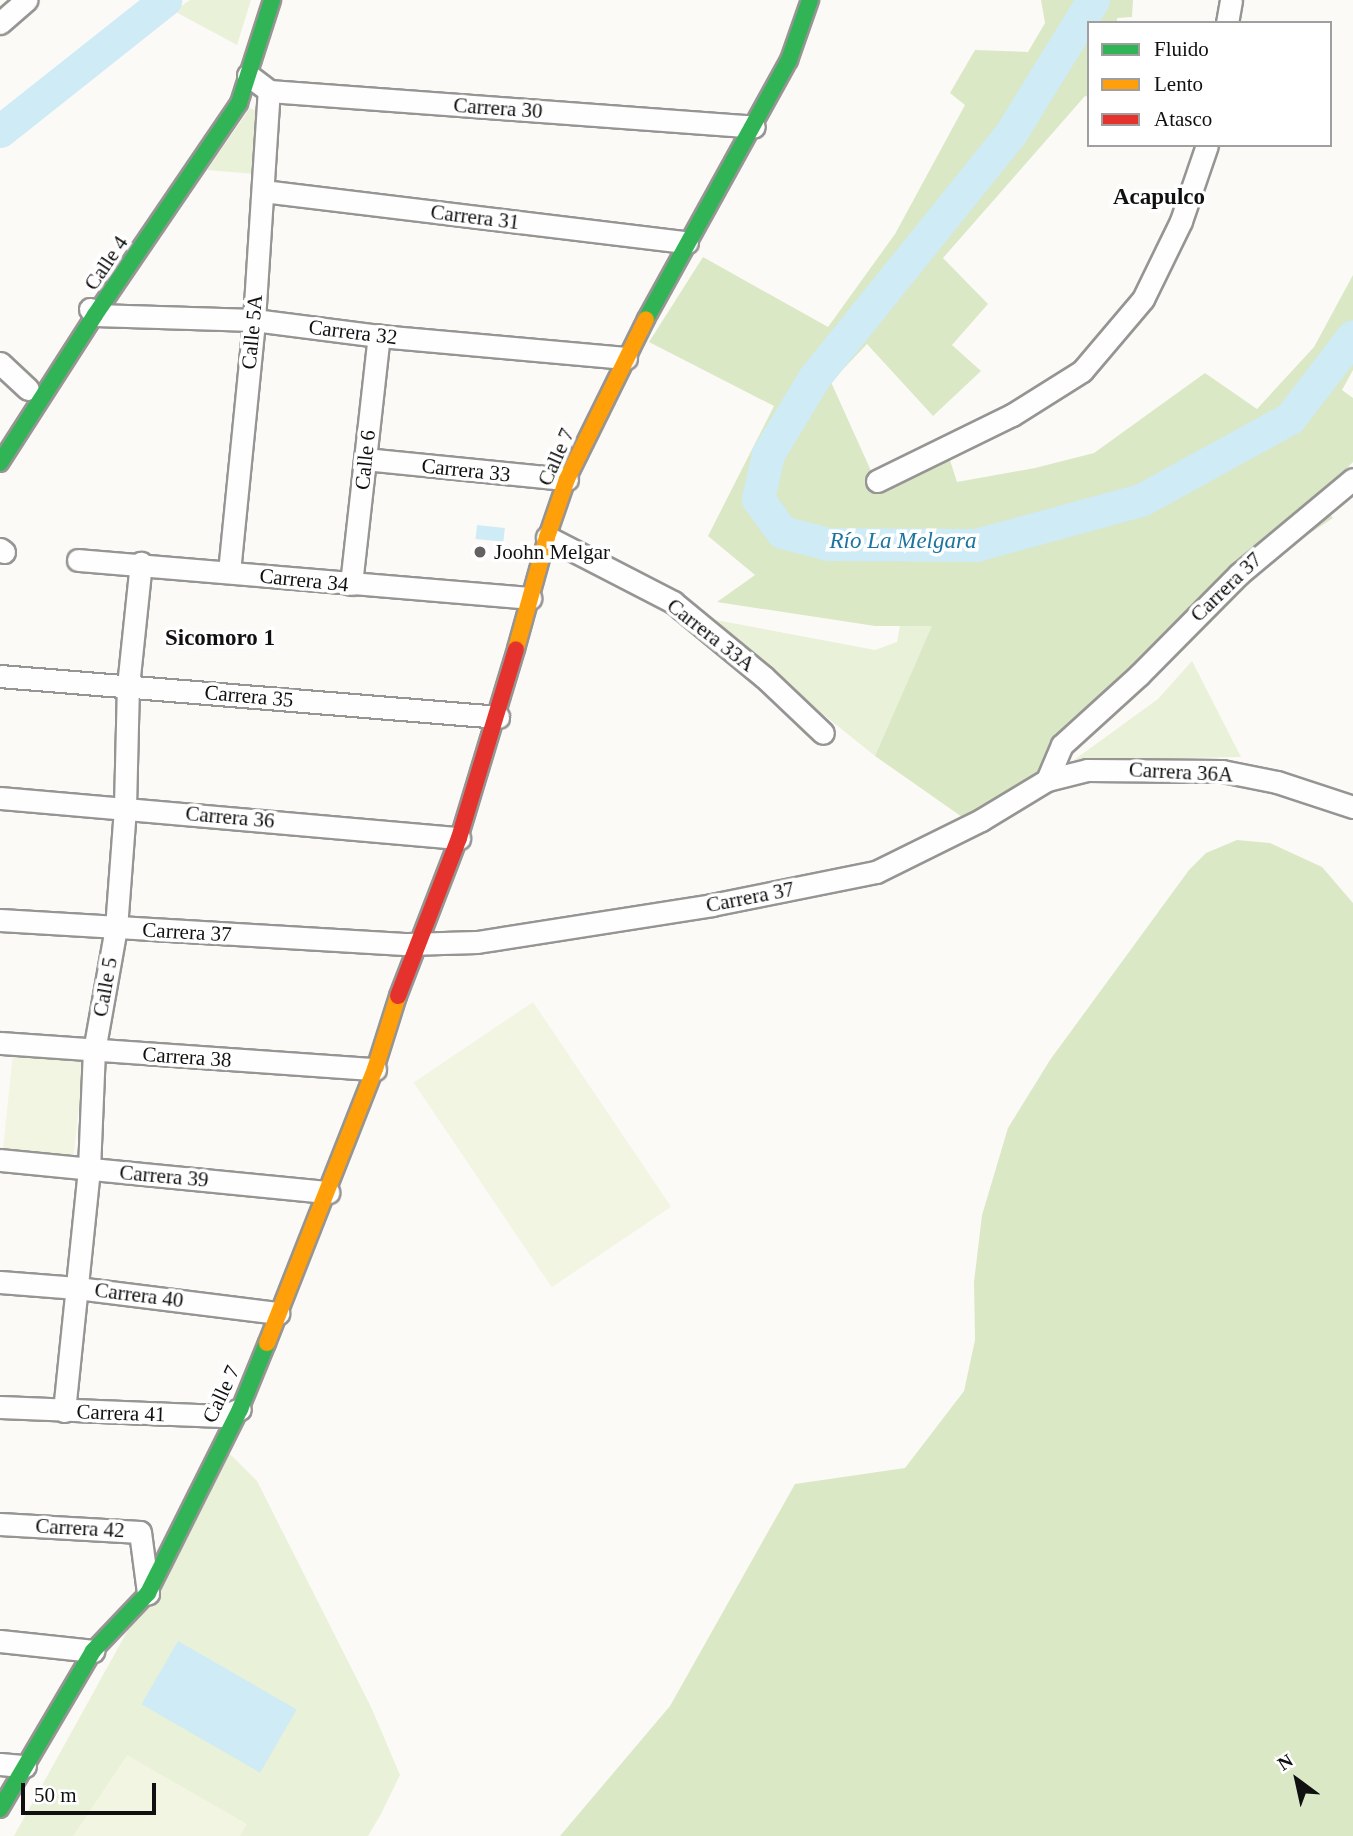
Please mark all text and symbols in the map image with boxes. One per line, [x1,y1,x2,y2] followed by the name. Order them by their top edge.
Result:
[1087,21,1332,147] legend
[1154,37,1209,61] text: Fluido
[1154,72,1203,96] text: Lento
[453,92,543,124] street label: Carrera 30
[1154,107,1212,131] text: Atasco
[1113,183,1205,211] district label: Acapulco
[429,199,521,235] street label: Carrera 31
[79,231,133,295] street label: Calle 4
[236,293,268,371] street label: Calle 5A
[307,314,399,350] street label: Carrera 32
[532,424,580,490] street label: Calle 7
[349,429,381,491] street label: Calle 6
[420,453,512,487] street label: Carrera 33
[830,527,976,555] water label: Río La Melgara
[494,539,610,565] place label: Joohn Melgar
[472,544,488,560] marker: Joohn Melgar
[1185,547,1267,627] street label: Carrera 37
[258,563,350,597] street label: Carrera 34
[662,593,760,677] street label: Carrera 33A
[165,624,275,652] district label: Sicomoro 1
[203,680,295,712] street label: Carrera 35
[1128,757,1234,787] street label: Carrera 36A
[184,801,276,833] street label: Carrera 36
[704,876,796,918] street label: Carrera 37
[142,917,232,947] street label: Carrera 37
[87,955,123,1019] street label: Calle 5
[142,1041,232,1073] street label: Carrera 38
[118,1160,210,1192] street label: Carrera 39
[93,1277,185,1313] street label: Carrera 40
[197,1361,245,1427] street label: Calle 7
[76,1399,166,1427] street label: Carrera 41
[35,1513,125,1543] street label: Carrera 42
[1262,1745,1332,1815] north arrow
[1274,1749,1297,1775] text: N
[24,1770,159,1814] scale bar
[34,1783,77,1807] text: 50 m

